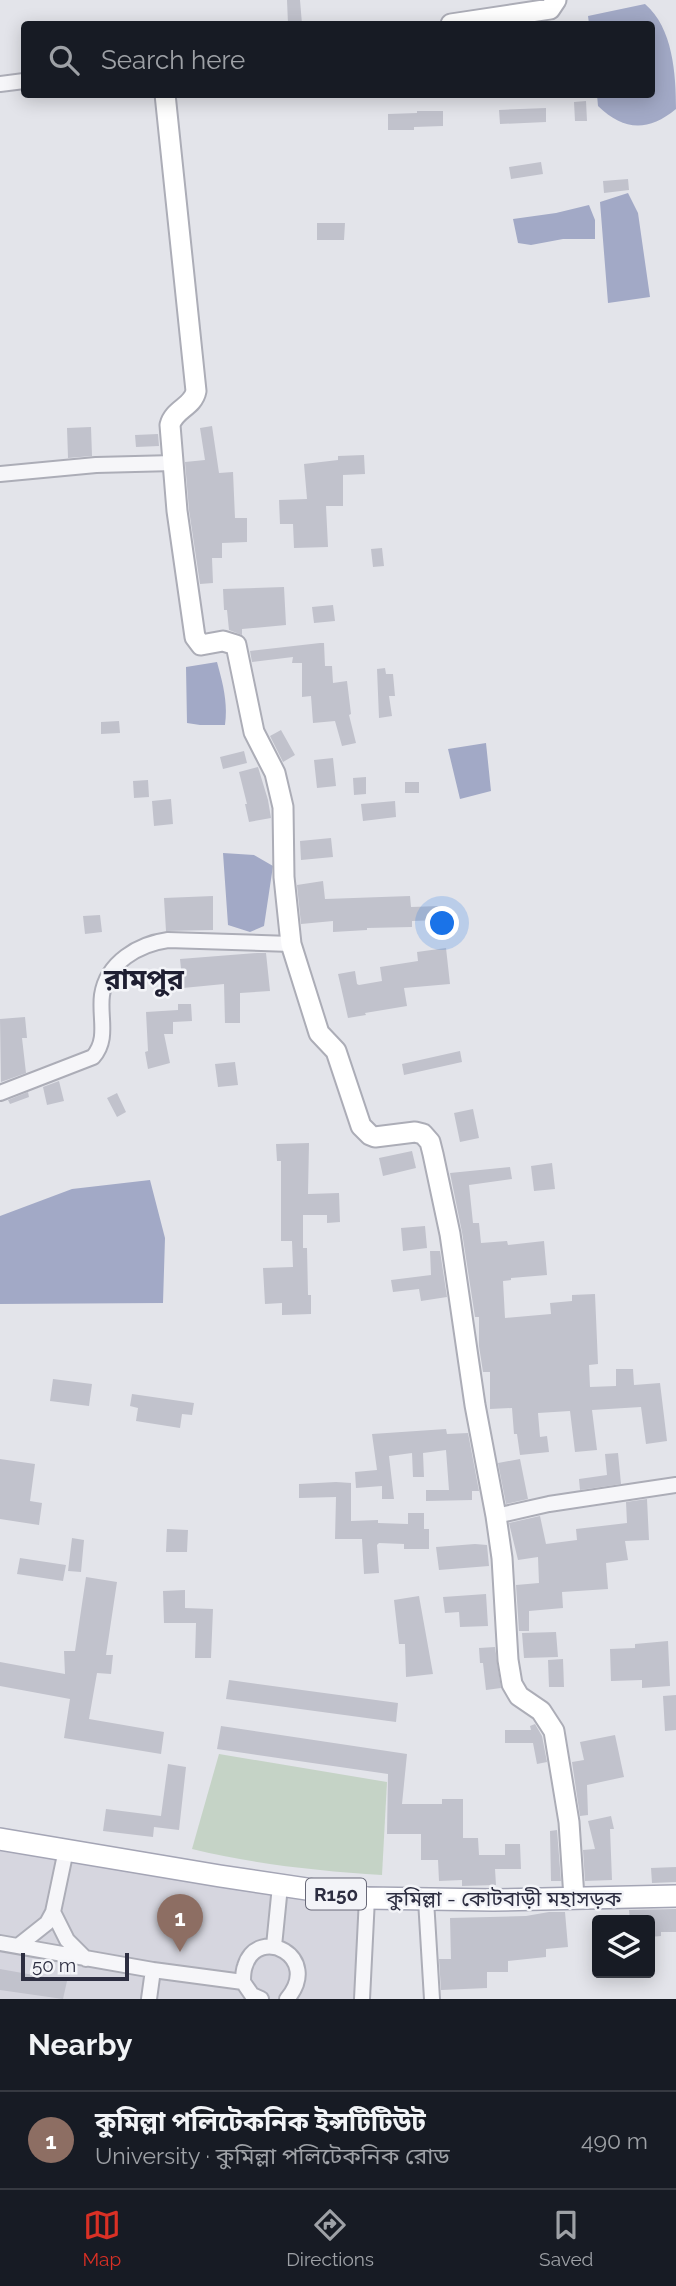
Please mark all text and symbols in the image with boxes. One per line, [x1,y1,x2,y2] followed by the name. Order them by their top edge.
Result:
[21,21,655,98] search box
[45,41,83,79] icon: search
[101,45,245,75] text: Search here
[425,906,459,940] your location
[103,963,185,997] district label: রামপুর
[306,1878,366,1910] road number: R150
[386,1886,622,1911] street label: কুমিল্লা - কোটবাড়ী মহাসড়ক
[157,1894,203,1952] pin: 1
[592,1915,655,1978] map controls
[592,1915,655,1978] button: layers
[21,1950,130,1982] scale bar
[32,1954,76,1976] text: 50 m
[28,2027,132,2062] text: Nearby
[95,2107,426,2137] text: কুমিল্লা পলিটেকনিক ইন্সটিটিউট
[45,2127,57,2154] text: 1
[581,2127,648,2154] text: 490 m
[95,2142,450,2169] text: University · কুমিল্লা পলিটেকনিক রোড
[83,2206,121,2270] tab: Map
[286,2206,374,2270] tab: Directions
[539,2206,593,2270] tab: Saved

